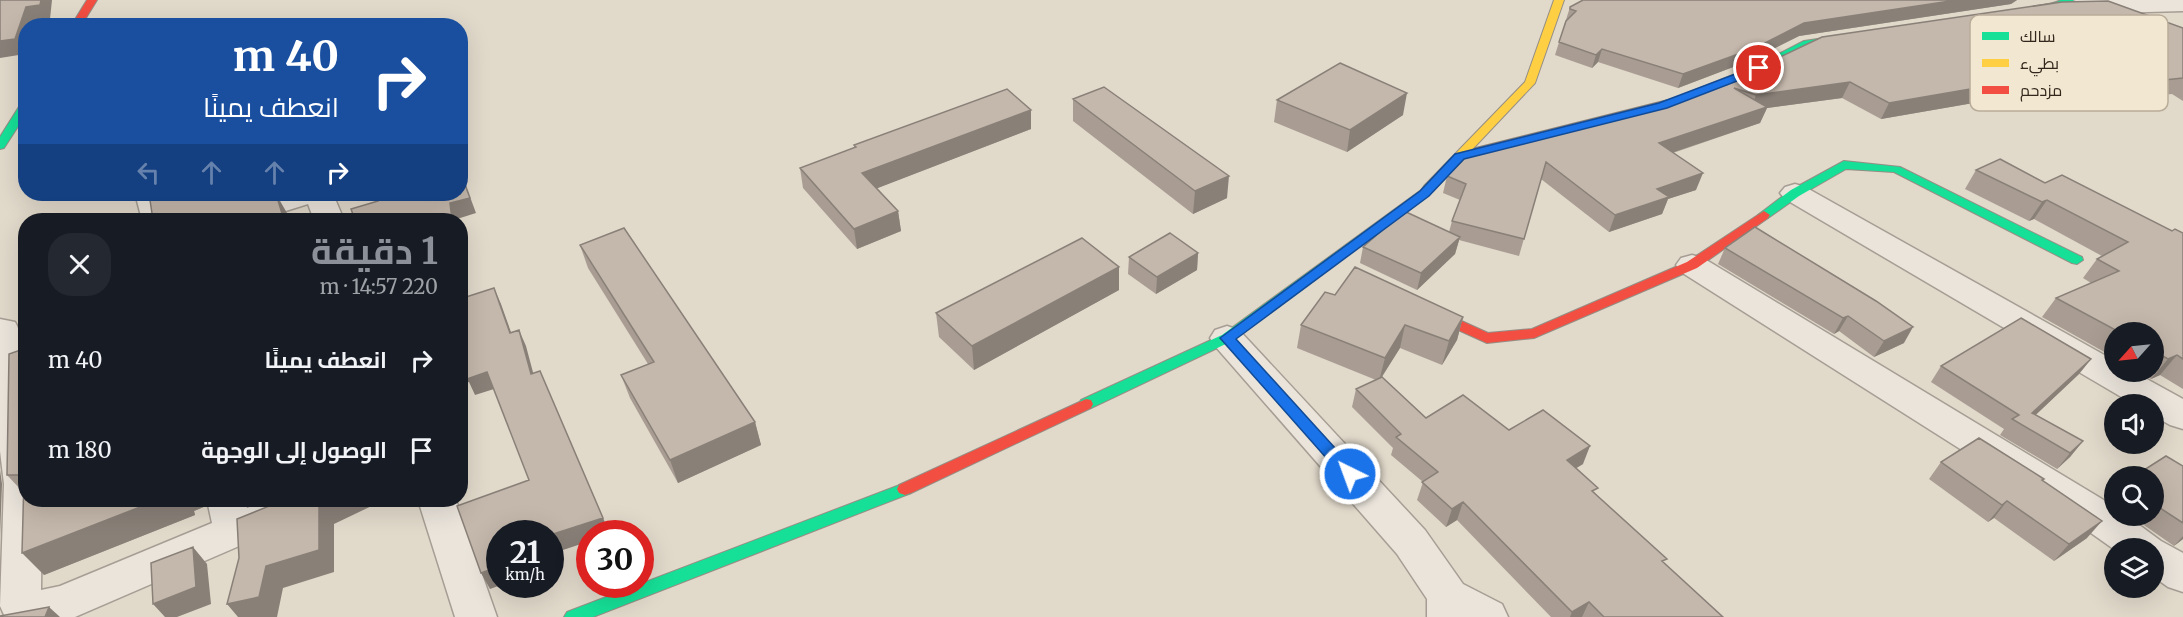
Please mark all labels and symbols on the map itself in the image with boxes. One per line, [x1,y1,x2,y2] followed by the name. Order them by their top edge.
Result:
[1970,15,2168,111] legend
[2020,26,2055,46] text: سالك
[1733,42,1784,93] pin
[2020,53,2059,77] text: بطيء
[2020,80,2062,102] text: مزدحم
[2104,322,2164,382] north arrow
[1318,442,1382,506] position arrow
[576,520,654,598] speed limit sign: 30

